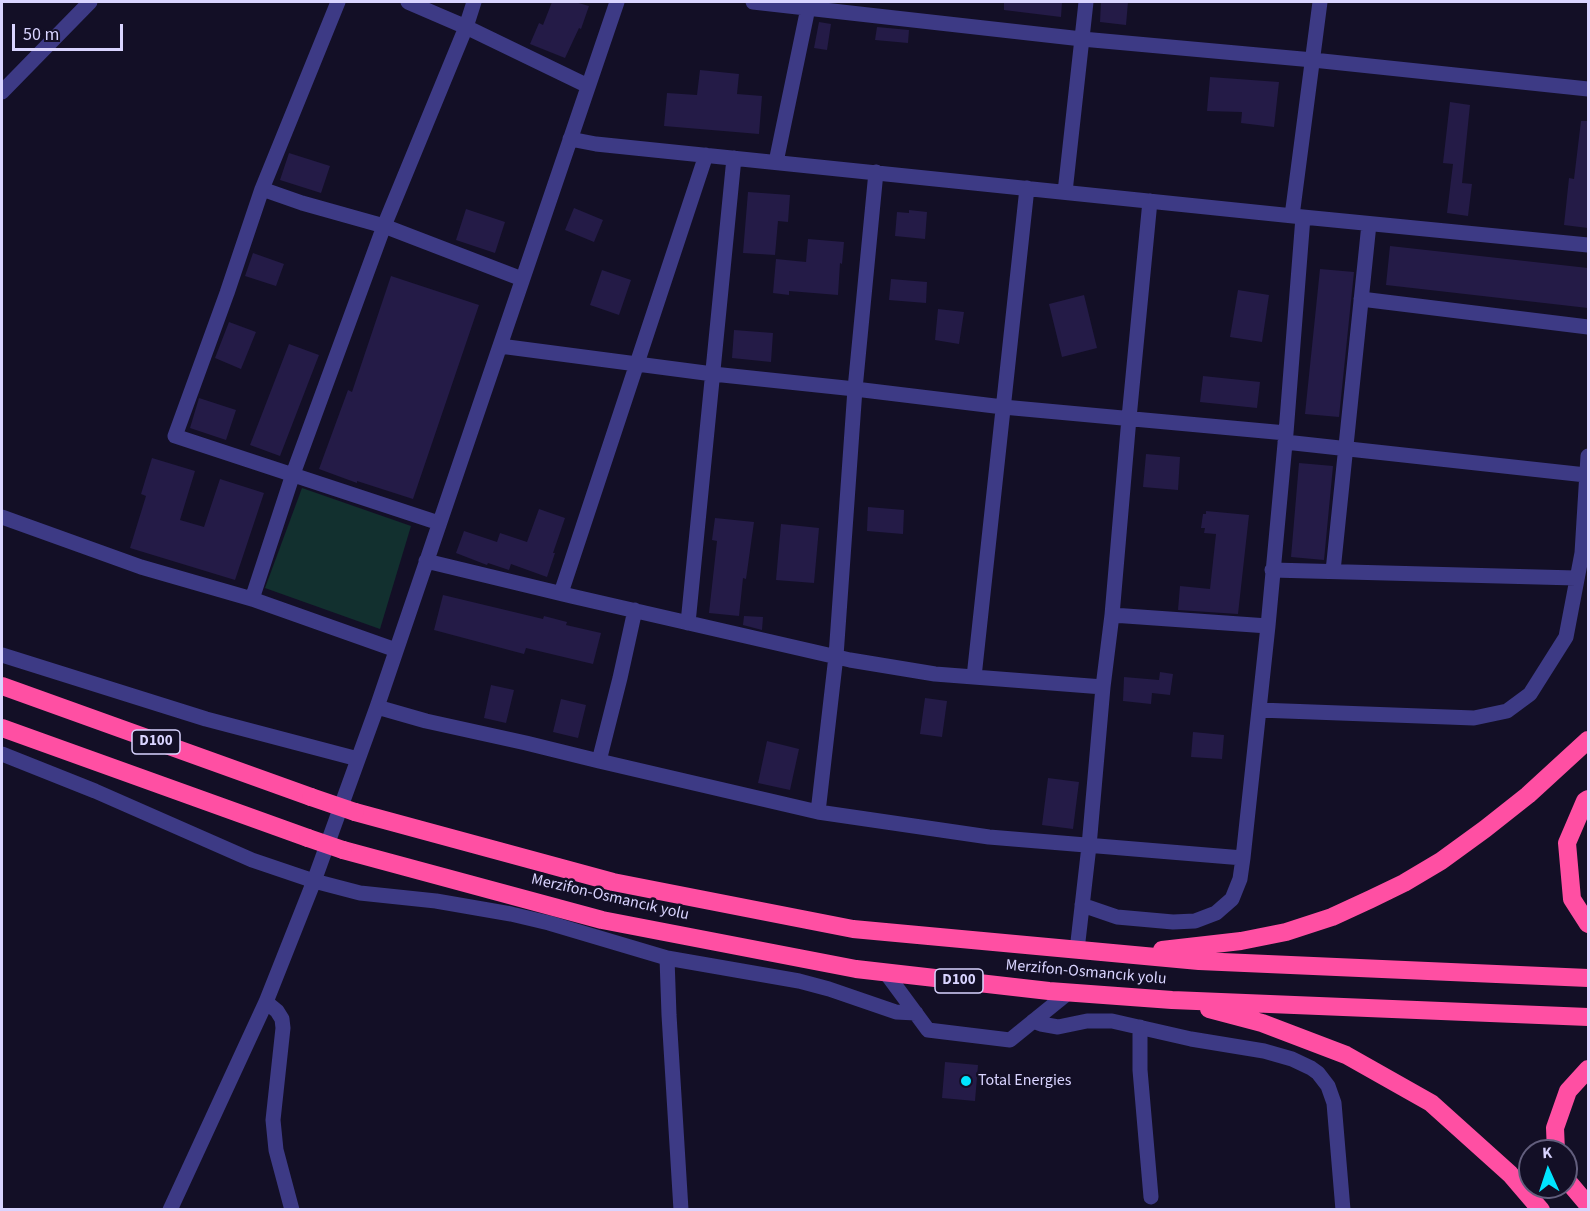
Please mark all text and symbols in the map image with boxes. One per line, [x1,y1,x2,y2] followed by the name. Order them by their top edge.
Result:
[15,12,126,50] scale bar
[23,22,59,47] text: 50 m
[132,730,180,754] road number: D100
[529,870,691,926] street label: Merzifon-Osmancık yolu
[1005,956,1167,990] street label: Merzifon-Osmancık yolu
[935,969,983,993] road number: D100
[978,1071,1071,1091] place label: Total Energies
[959,1074,973,1088] marker: Total Energies
[1518,1139,1578,1199] north arrow
[1542,1142,1553,1164] text: K

